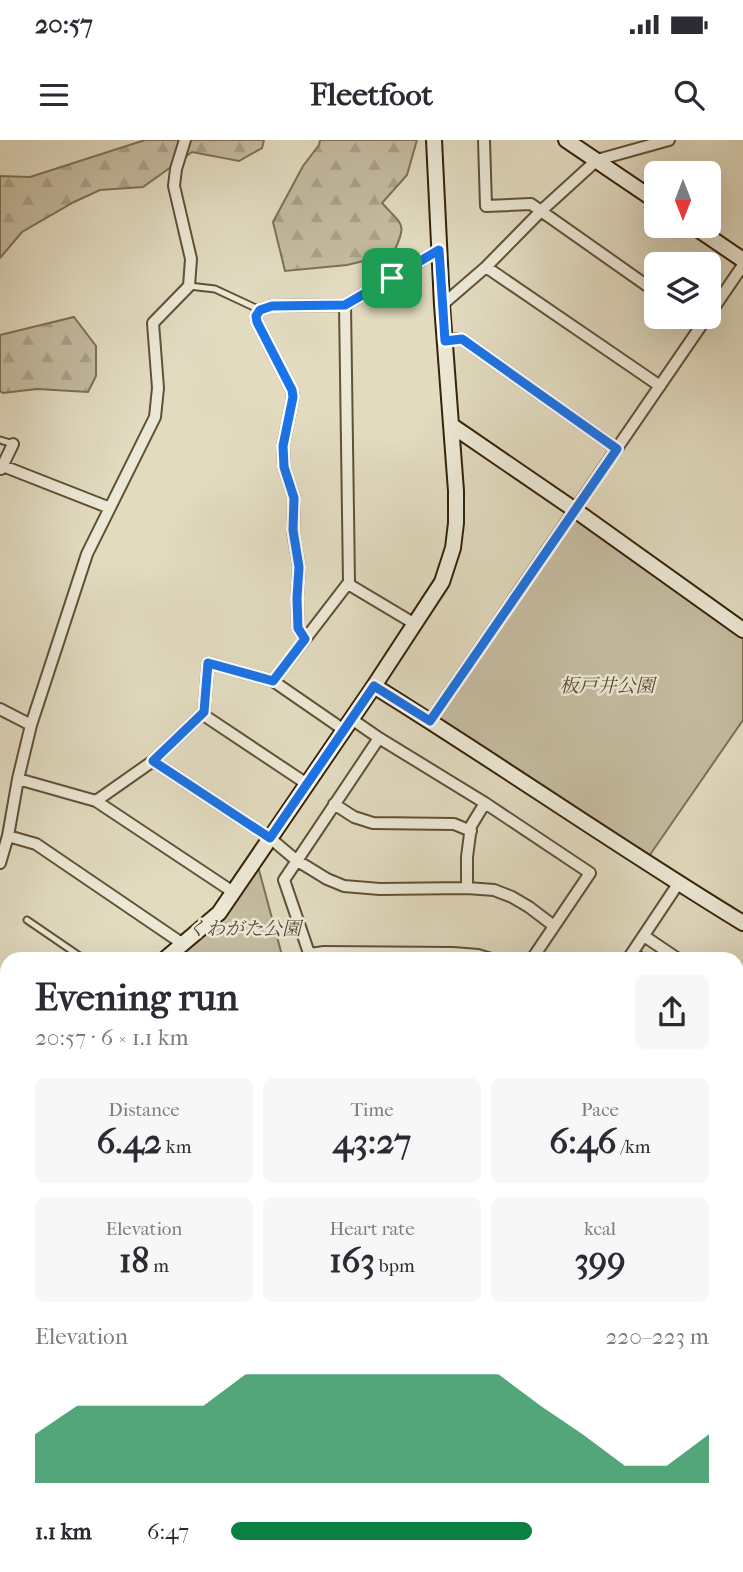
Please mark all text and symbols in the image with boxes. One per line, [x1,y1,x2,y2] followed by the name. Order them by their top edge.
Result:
[35,9,93,40] text: 20:57
[35,76,73,114] icon: menu
[310,76,433,113] text: Fleetfoot
[670,76,708,114] icon: search
[644,161,721,238] north arrow
[644,161,721,329] map controls
[362,248,422,308] pin
[644,252,721,329] button: layers
[373,259,411,297] icon: arrive
[559,675,657,697] park label: 板戸井公園
[187,918,304,940] park label: くわがた公園
[35,975,238,1020] text: Evening run
[635,975,709,1049] button: share
[35,1024,189,1051] text: 20:57 · 6 × 1.1 km
[108,1099,180,1121] text: Distance
[350,1099,394,1121] text: Time
[581,1099,619,1121] text: Pace
[97,1121,162,1162] text: 6.42
[333,1121,411,1162] text: 43:27
[549,1121,616,1162] text: 6:46
[162,1136,191,1158] text: km
[616,1136,651,1158] text: /km
[106,1218,182,1240] text: Elevation
[329,1218,415,1240] text: Heart rate
[584,1218,616,1240] text: kcal
[119,1240,149,1281] text: 18
[329,1240,375,1281] text: 163
[574,1240,626,1281] text: 399
[149,1255,169,1277] text: m
[375,1255,415,1277] text: bpm
[35,1323,128,1350] text: Elevation
[605,1323,709,1350] text: 220–223 m
[35,1518,92,1545] text: 1.1 km
[147,1518,189,1545] text: 6:47

